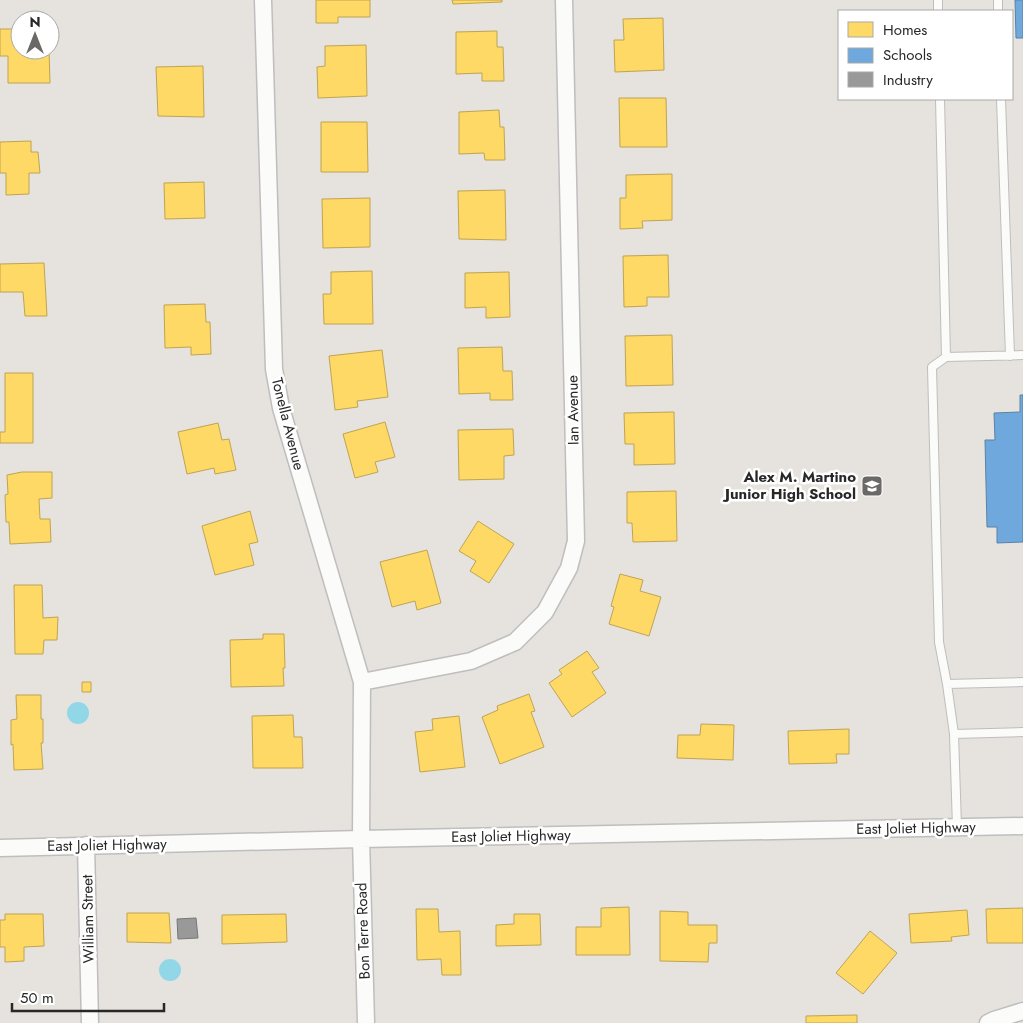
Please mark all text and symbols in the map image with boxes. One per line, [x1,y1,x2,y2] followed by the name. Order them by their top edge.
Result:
[10,10,60,60] north arrow
[838,10,1013,100] legend
[29,12,41,32] text: N
[883,19,927,41] text: Homes
[883,44,932,66] text: Schools
[883,69,933,91] text: Industry
[266,375,310,473] street label: Tonella Avenue
[561,375,585,445] street label: Ian Avenue
[722,466,856,505] place label: Alex M. Martino Junior High School
[860,474,884,498] school or university icon: Alex M. Martino Junior High School
[856,816,976,840] street label: East Joliet Highway
[451,824,571,848] street label: East Joliet Highway
[47,833,167,857] street label: East Joliet Highway
[76,874,100,964] street label: William Street
[350,882,376,980] street label: Bon Terre Road
[12,980,165,1012] scale bar
[20,987,54,1009] text: 50 m

